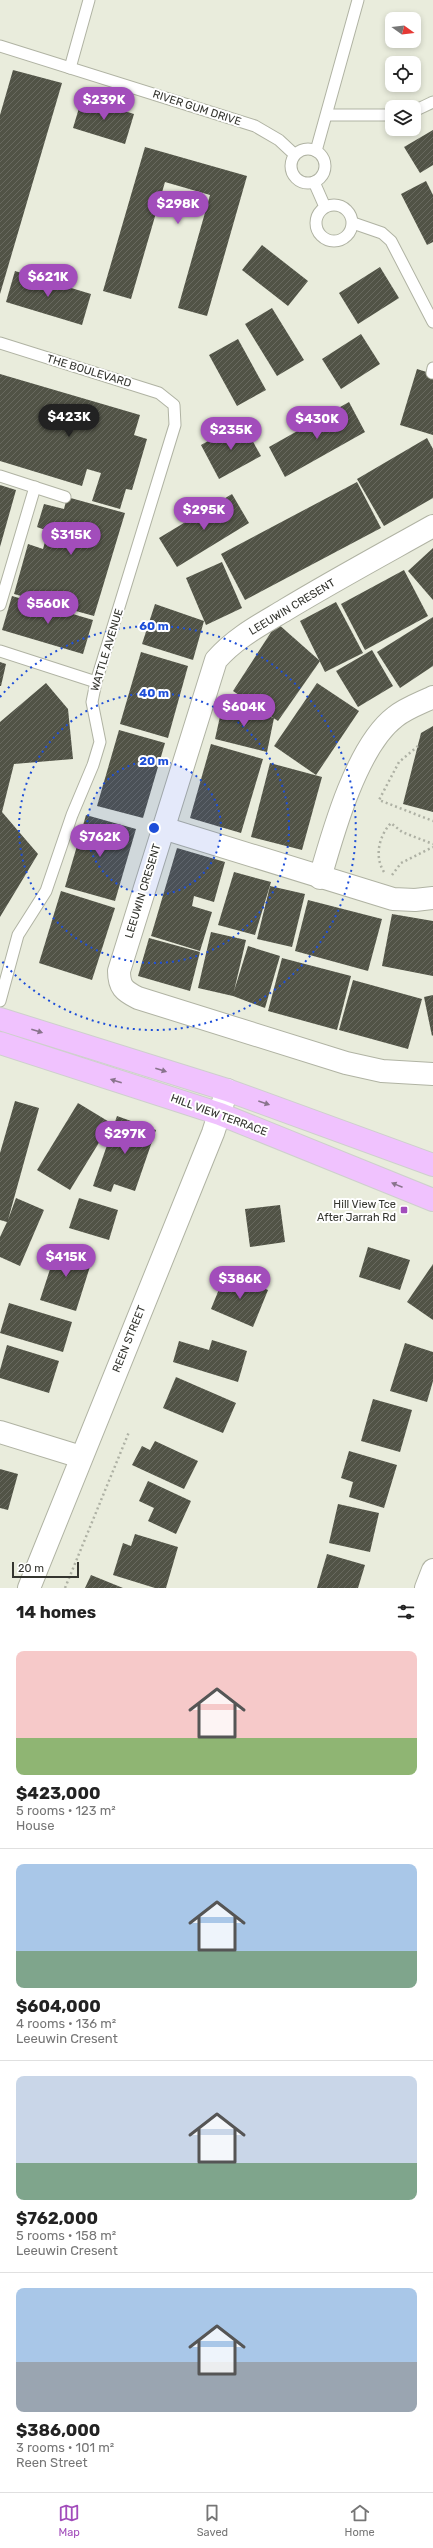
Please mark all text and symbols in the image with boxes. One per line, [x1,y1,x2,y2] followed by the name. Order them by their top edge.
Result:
[385,12,421,48] north arrow
[385,12,421,136] map controls
[385,56,421,92] button: locate
[76,87,132,121] pin: $239K
[151,88,243,129] street label: RIVER GUM DRIVE
[83,92,125,107] text: $239K
[385,100,421,136] button: layers
[150,191,206,225] pin: $298K
[157,196,199,211] text: $298K
[20,264,76,298] pin: $621K
[28,269,68,284] text: $621K
[45,352,133,390] street label: THE BOULEVARD
[41,404,97,438] pin: $423K
[289,406,345,440] pin: $430K
[47,409,91,424] text: $423K
[295,411,339,426] text: $430K
[203,417,259,451] pin: $235K
[210,422,252,437] text: $235K
[176,497,232,531] pin: $295K
[183,502,225,517] text: $295K
[43,522,99,556] pin: $315K
[51,527,91,542] text: $315K
[247,576,338,638] street label: LEEUWIN CRESENT
[20,591,76,625] pin: $560K
[26,596,70,611] text: $560K
[88,607,126,693] street label: WATTLE AVENUE
[139,619,169,633] text: 60 m
[139,686,169,700] text: 40 m
[216,694,272,728] pin: $604K
[222,699,266,714] text: $604K
[139,754,169,768] text: 20 m
[147,821,161,835] centre of rings
[72,824,128,858] pin: $762K
[79,829,121,844] text: $762K
[122,842,164,940] street label: LEEUWIN CRESENT
[31,1029,43,1035] one-way arrow
[155,1067,167,1073] one-way arrow
[110,1077,122,1083] one-way arrow
[169,1091,269,1139] street label: HILL VIEW TERRACE
[258,1100,270,1106] one-way arrow
[97,1121,153,1155] pin: $297K
[104,1126,146,1141] text: $297K
[391,1182,402,1188] one-way arrow
[317,1198,396,1224] place label: Hill View Tce After Jarrah Rd
[399,1205,409,1215] marker: Hill View Tce After Jarrah Rd
[38,1244,94,1278] pin: $415K
[46,1249,86,1264] text: $415K
[212,1266,268,1300] pin: $386K
[218,1271,262,1286] text: $386K
[110,1303,149,1374] street label: REEN STREET
[12,1560,79,1579] scale bar
[18,1562,44,1575] text: 20 m
[395,1601,417,1623] icon: filters
[16,1602,96,1622] text: 14 homes
[181,1677,253,1749] icon: home
[16,1783,101,1803] text: $423,000
[16,1803,116,1818] text: 5 rooms · 123 m²
[16,1818,54,1833] text: House
[181,1890,253,1962] icon: home
[16,1996,101,2016] text: $604,000
[16,2016,116,2031] text: 4 rooms · 136 m²
[16,2031,118,2046] text: Leeuwin Cresent
[181,2102,253,2174] icon: home
[16,2208,98,2228] text: $762,000
[16,2228,116,2243] text: 5 rooms · 158 m²
[16,2243,118,2258] text: Leeuwin Cresent
[181,2314,253,2386] icon: home
[16,2420,100,2440] text: $386,000
[16,2440,114,2455] text: 3 rooms · 101 m²
[16,2455,88,2470] text: Reen Street
[58,2502,80,2539] tab: Map
[197,2502,228,2539] tab: Saved
[345,2502,375,2539] tab: Home

